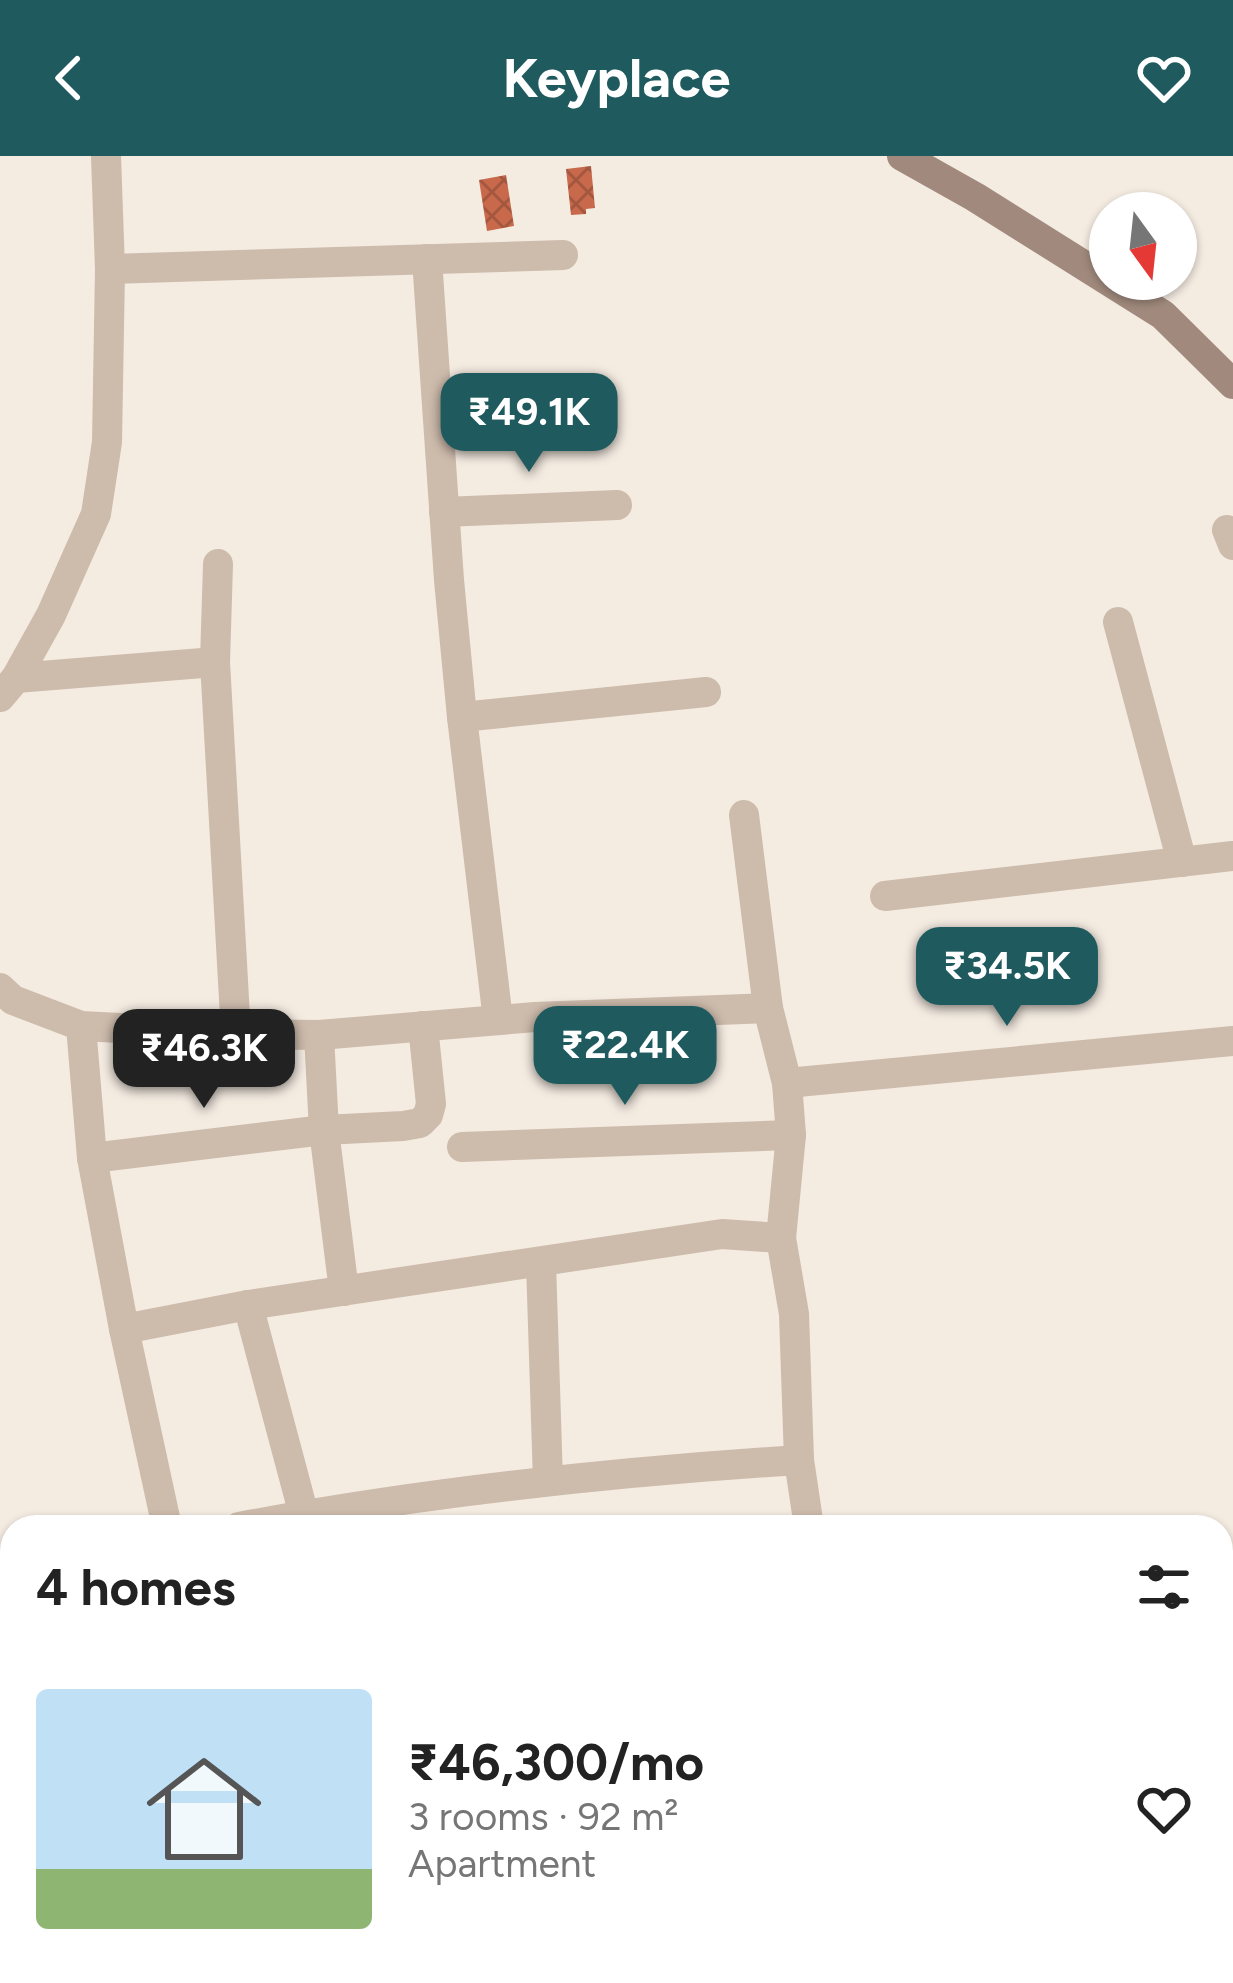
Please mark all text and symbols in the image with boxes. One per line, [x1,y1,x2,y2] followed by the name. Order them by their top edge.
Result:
[36,45,102,111] icon: back
[1131,45,1197,111] icon: heart
[502,46,731,111] text: Keyplace
[1089,192,1197,300] north arrow
[1089,192,1197,300] map controls
[431,373,627,475] pin: ₹49.1K
[468,388,590,435] text: ₹49.1K
[909,927,1105,1029] pin: ₹34.5K
[943,942,1071,989] text: ₹34.5K
[527,1006,723,1108] pin: ₹22.4K
[106,1009,302,1111] pin: ₹46.3K
[561,1021,689,1068] text: ₹22.4K
[140,1024,268,1071] text: ₹46.3K
[1131,1554,1197,1620] icon: filters
[36,1557,236,1618] text: 4 homes
[408,1732,704,1793] text: ₹46,300/mo
[132,1737,276,1881] icon: home
[1131,1776,1197,1842] icon: heart
[408,1793,679,1840] text: 3 rooms · 92 m²
[408,1840,596,1887] text: Apartment

